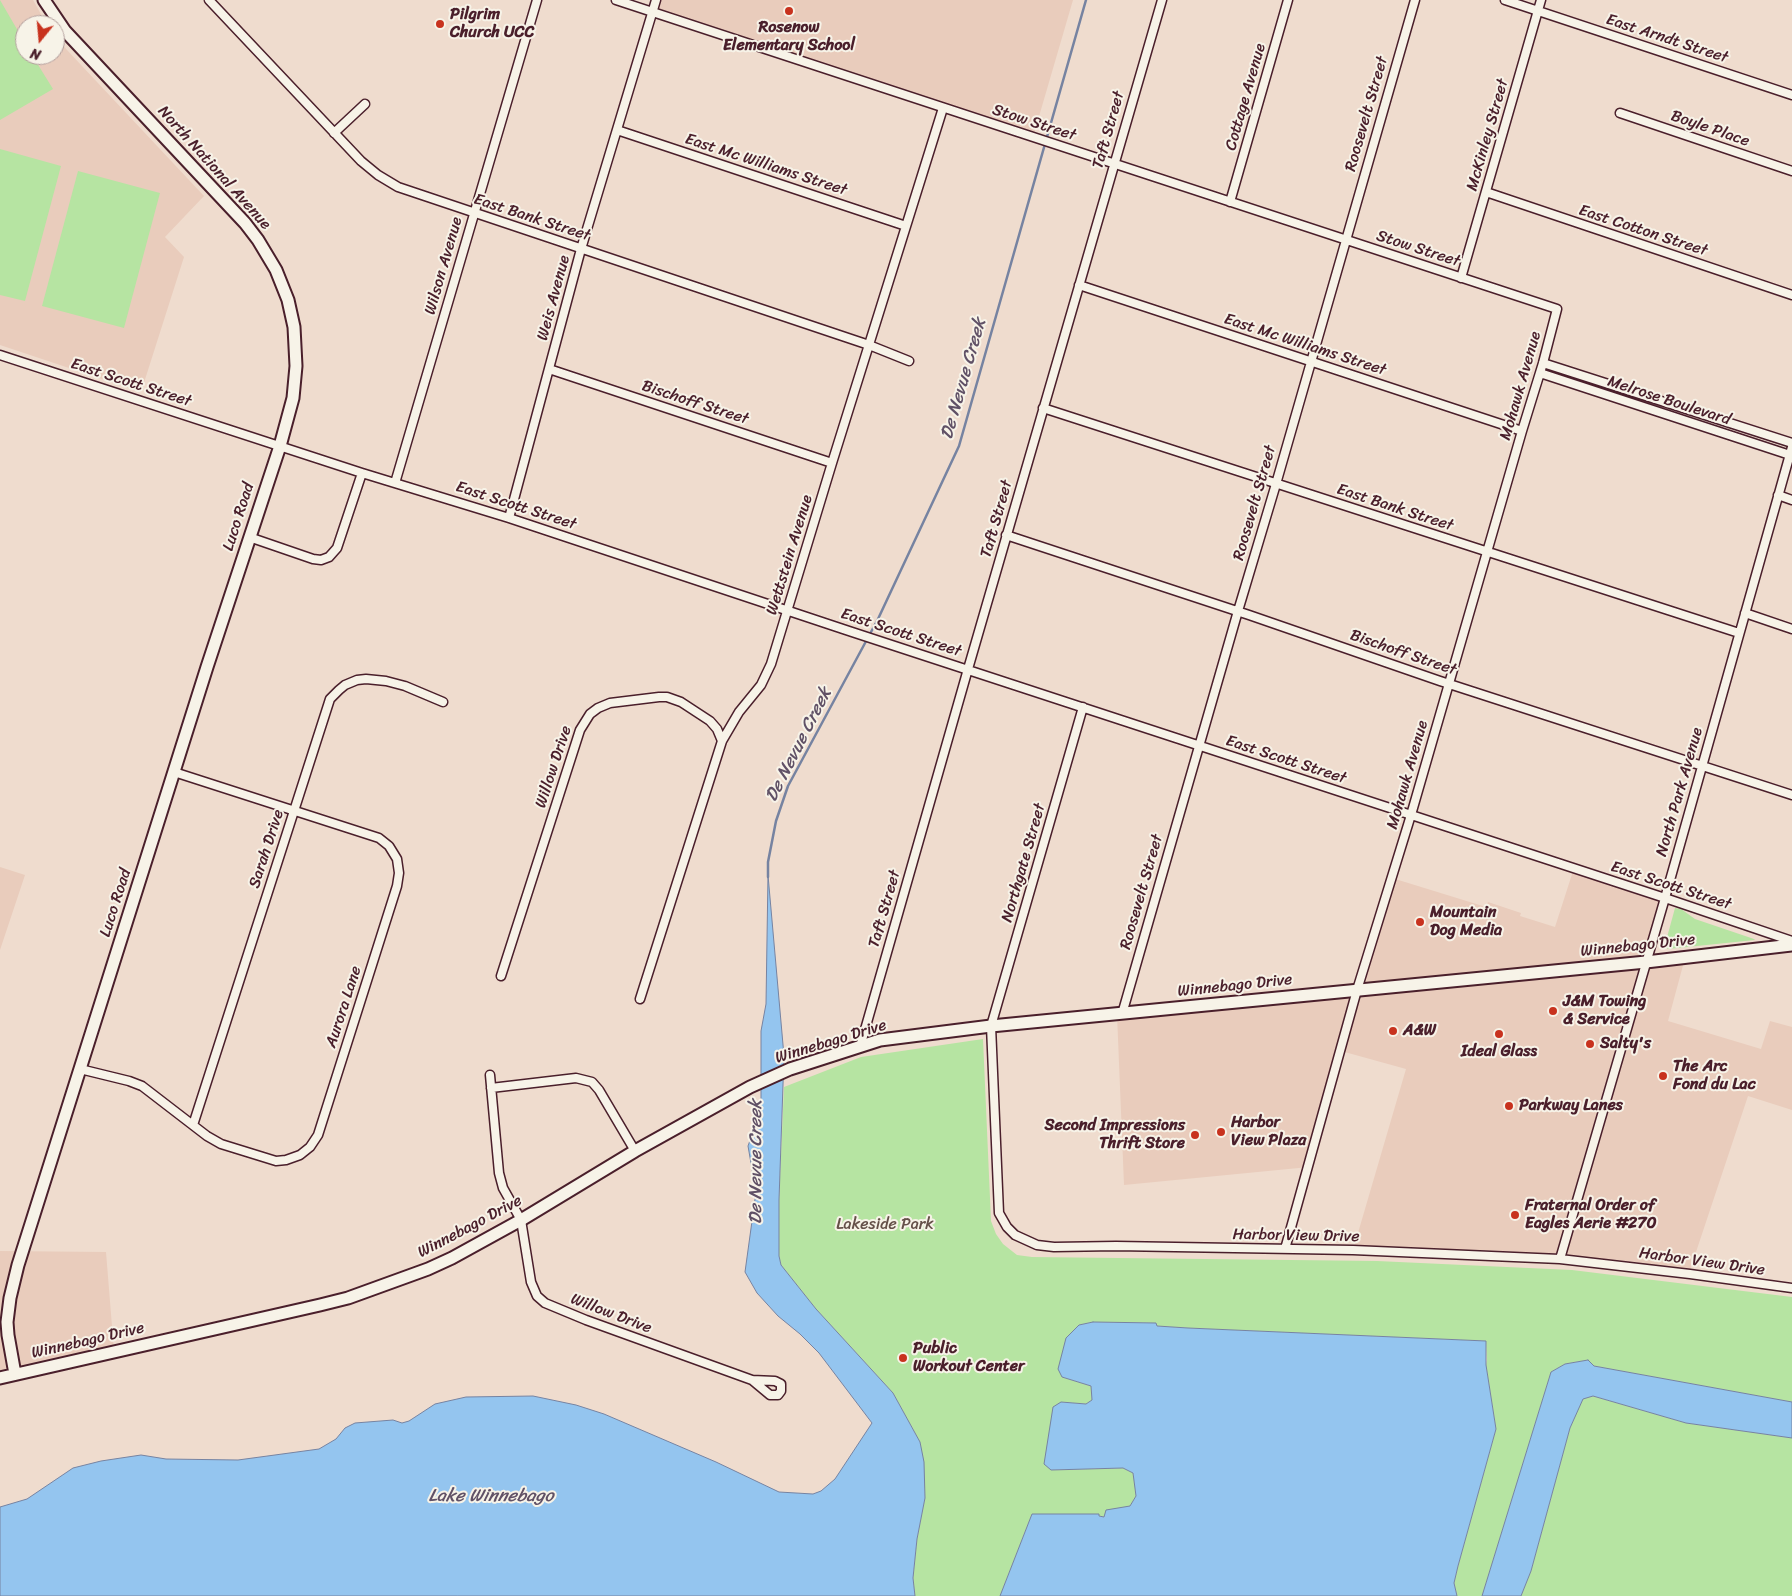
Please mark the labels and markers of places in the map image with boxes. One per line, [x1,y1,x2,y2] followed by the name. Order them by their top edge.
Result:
[450,5,535,43] place label: Pilgrim Church UCC
[783,5,795,17] marker: Rosenow Elementary School
[434,18,446,30] marker: Pilgrim Church UCC
[723,18,855,56] place label: Rosenow Elementary School
[1430,903,1502,941] place label: Mountain Dog Media
[1414,916,1426,928] marker: Mountain Dog Media
[1563,992,1646,1030] place label: J&M Towing & Service
[1547,1005,1559,1017] marker: J&M Towing & Service
[1403,1021,1436,1041] place label: A&W
[1387,1025,1399,1037] marker: A&W
[1493,1028,1505,1040] marker: Ideal Glass
[1600,1034,1651,1054] place label: Salty's
[1584,1038,1596,1050] marker: Salty's
[1461,1042,1537,1062] place label: Ideal Glass
[1673,1057,1756,1095] place label: The Arc Fond du Lac
[1657,1070,1669,1082] marker: The Arc Fond du Lac
[1519,1096,1623,1116] place label: Parkway Lanes
[1503,1100,1515,1112] marker: Parkway Lanes
[1231,1113,1306,1151] place label: Harbor View Plaza
[1044,1116,1185,1154] place label: Second Impressions Thrift Store
[1215,1126,1227,1138] marker: Harbor View Plaza
[1189,1129,1201,1141] marker: Second Impressions Thrift Store
[1525,1196,1657,1234] place label: Fraternal Order of Eagles Aerie #270
[1509,1209,1521,1221] marker: Fraternal Order of Eagles Aerie #270
[913,1339,1024,1377] place label: Public Workout Center
[897,1352,909,1364] marker: Public Workout Center

